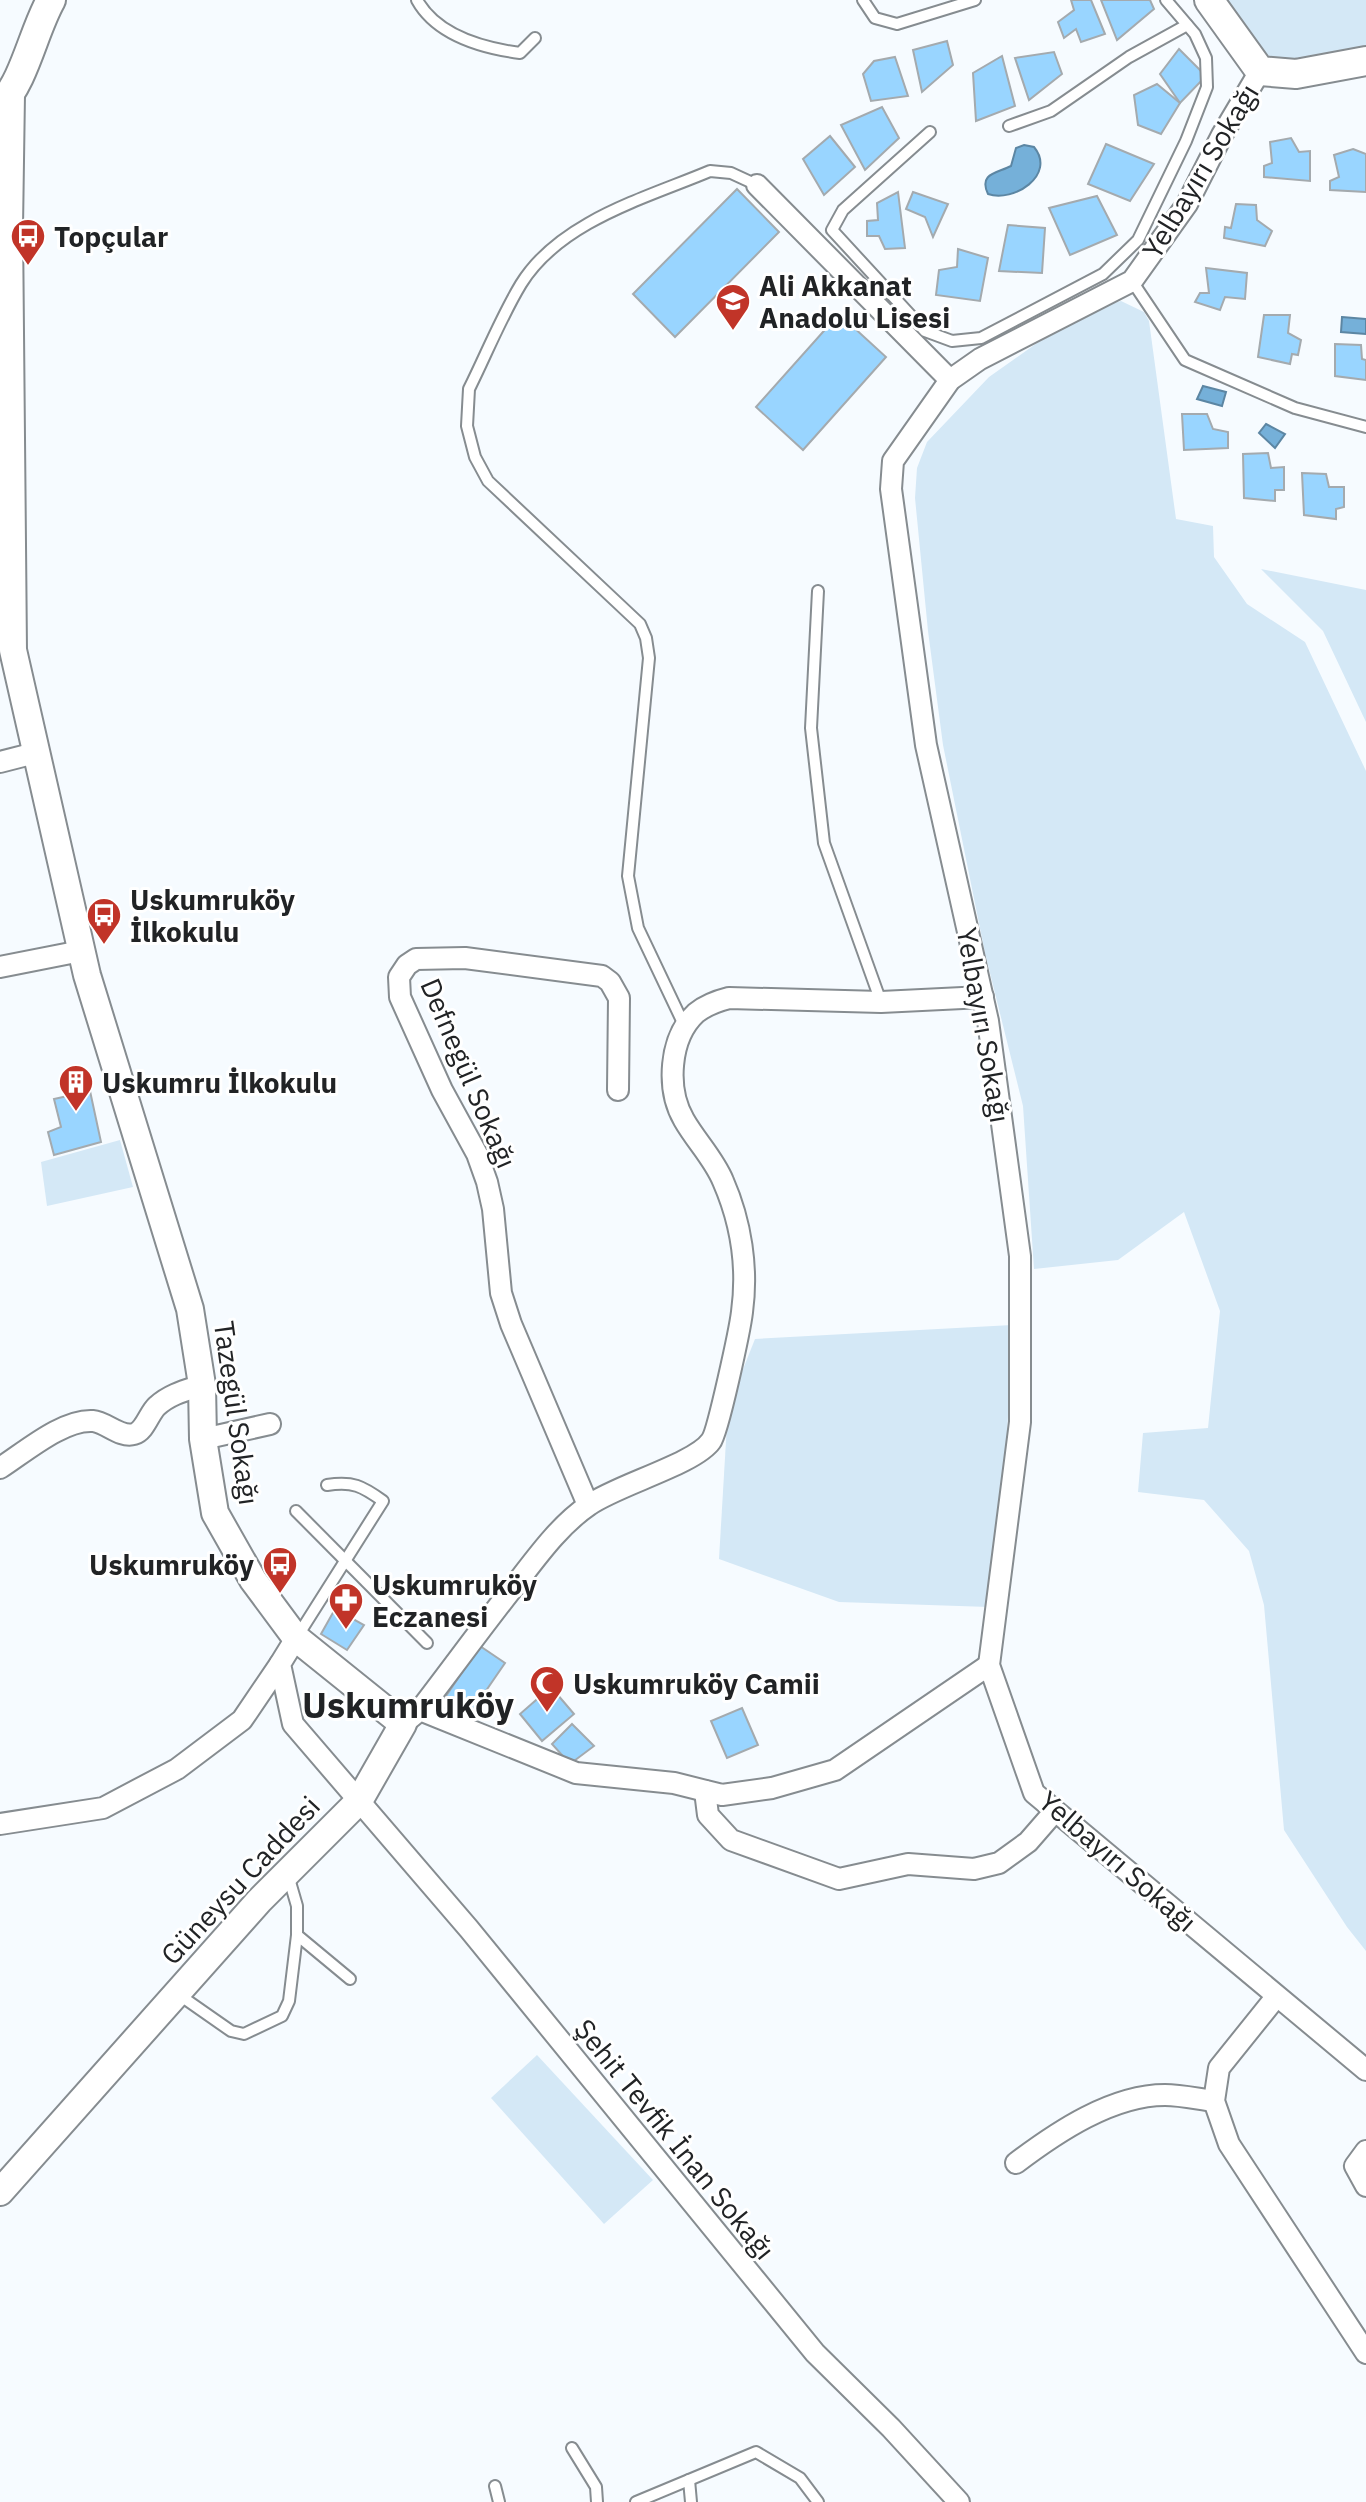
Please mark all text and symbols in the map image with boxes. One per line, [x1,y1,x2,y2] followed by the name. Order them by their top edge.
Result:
[1133,77,1267,265] street label: Yelbayırı Sokağı
[9,217,47,267] bus stop icon: Topçular
[54,218,168,255] place label: Topçular
[759,267,950,336] place label: Ali Akkanat Anadolu Lisesi
[714,282,752,332] school or university icon: Ali Akkanat Anadolu Lisesi
[130,881,295,950] place label: Uskumruköy İlkokulu
[85,896,123,946] bus stop icon: Uskumruköy İlkokulu
[949,925,1019,1125] street label: Yelbayırı Sokağı
[412,972,526,1174] street label: Defnegül Sokağı
[57,1063,95,1113] building icon: Uskumru İlkokulu
[102,1064,337,1101] place label: Uskumru İlkokulu
[206,1319,268,1507] street label: Tazegül Sokağı
[261,1545,299,1595] bus stop icon: Uskumruköy
[89,1546,254,1583] place label: Uskumruköy
[372,1566,537,1635] place label: Uskumruköy Eczanesi
[327,1581,365,1631] pharmacy icon: Uskumruköy Eczanesi
[528,1664,566,1714] mosque icon: Uskumruköy Camii
[573,1665,820,1702] place label: Uskumruköy Camii
[302,1681,515,1728] district label: Uskumruköy
[1031,1782,1205,1940] street label: Yelbayırı Sokağı
[152,1788,328,1972] street label: Güneysu Caddesi
[566,2011,784,2267] street label: Şehit Tevfik İnan Sokağı

